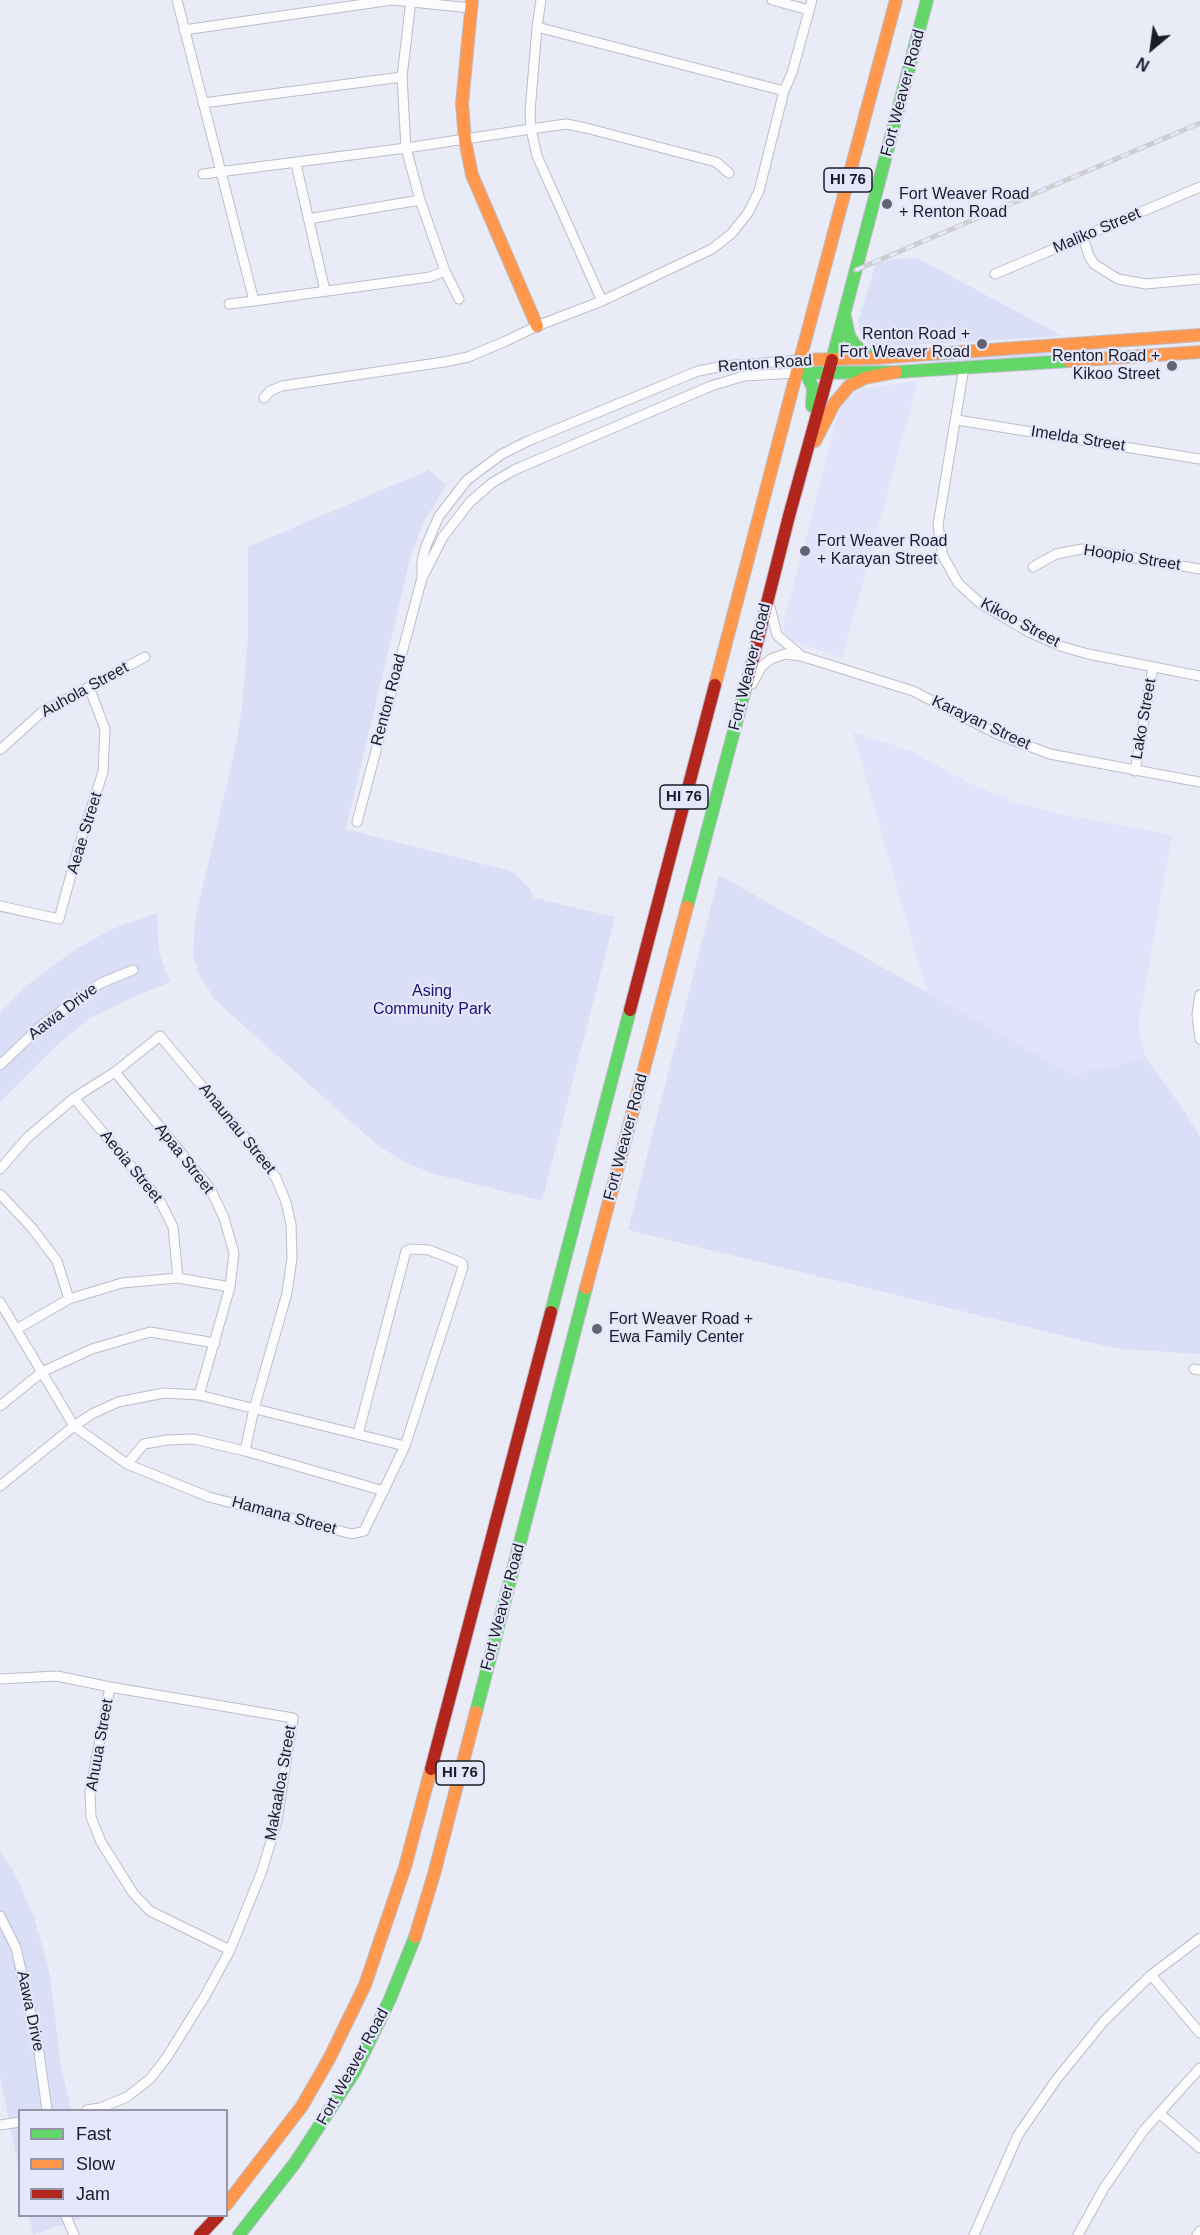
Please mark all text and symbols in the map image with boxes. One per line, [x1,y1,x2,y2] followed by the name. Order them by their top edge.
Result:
[1122,18,1182,78] north arrow
[877,28,929,158] street label: Fort Weaver Road
[1134,54,1152,74] text: N
[824,168,872,192] road number: HI 76
[899,185,1029,223] place label: Fort Weaver Road + Renton Road
[880,197,894,211] marker: Fort Weaver Road + Renton Road
[1050,204,1144,258] street label: Maliko Street
[840,325,970,363] place label: Renton Road + Fort Weaver Road
[975,337,989,351] marker: Renton Road + Fort Weaver Road
[1052,347,1160,385] place label: Renton Road + Kikoo Street
[717,351,813,377] street label: Renton Road
[1165,359,1179,373] marker: Renton Road + Kikoo Street
[1030,422,1126,456] street label: Imelda Street
[817,532,947,570] place label: Fort Weaver Road + Karayan Street
[1082,541,1182,575] street label: Hoopio Street
[798,544,812,558] marker: Fort Weaver Road + Karayan Street
[977,594,1063,652] street label: Kikoo Street
[725,601,775,733] street label: Fort Weaver Road
[368,652,410,748] street label: Renton Road
[38,658,132,722] street label: Auhola Street
[1127,677,1161,761] street label: Lako Street
[929,692,1033,754] street label: Karayan Street
[660,785,708,809] road number: HI 76
[63,790,107,876] street label: Aeae Street
[25,980,101,1044] street label: Aawa Drive
[373,982,491,1020] park label: Asing Community Park
[600,1072,652,1202] street label: Fort Weaver Road
[195,1080,279,1178] street label: Anaunau Street
[150,1120,218,1198] street label: Apaa Street
[96,1127,166,1207] street label: Aeoia Street
[609,1310,753,1348] place label: Fort Weaver Road + Ewa Family Center
[590,1322,604,1336] marker: Fort Weaver Road + Ewa Family Center
[230,1493,338,1539] street label: Hamana Street
[477,1542,529,1672] street label: Fort Weaver Road
[82,1697,118,1793] street label: Ahuua Street
[261,1724,301,1842] street label: Makaaloa Street
[436,1761,484,1785] road number: HI 76
[12,1969,48,2053] street label: Aawa Drive
[313,2005,393,2129] street label: Fort Weaver Road
[18,2109,228,2217] legend
[76,2124,111,2144] text: Fast
[76,2154,115,2174] text: Slow
[76,2184,110,2204] text: Jam

